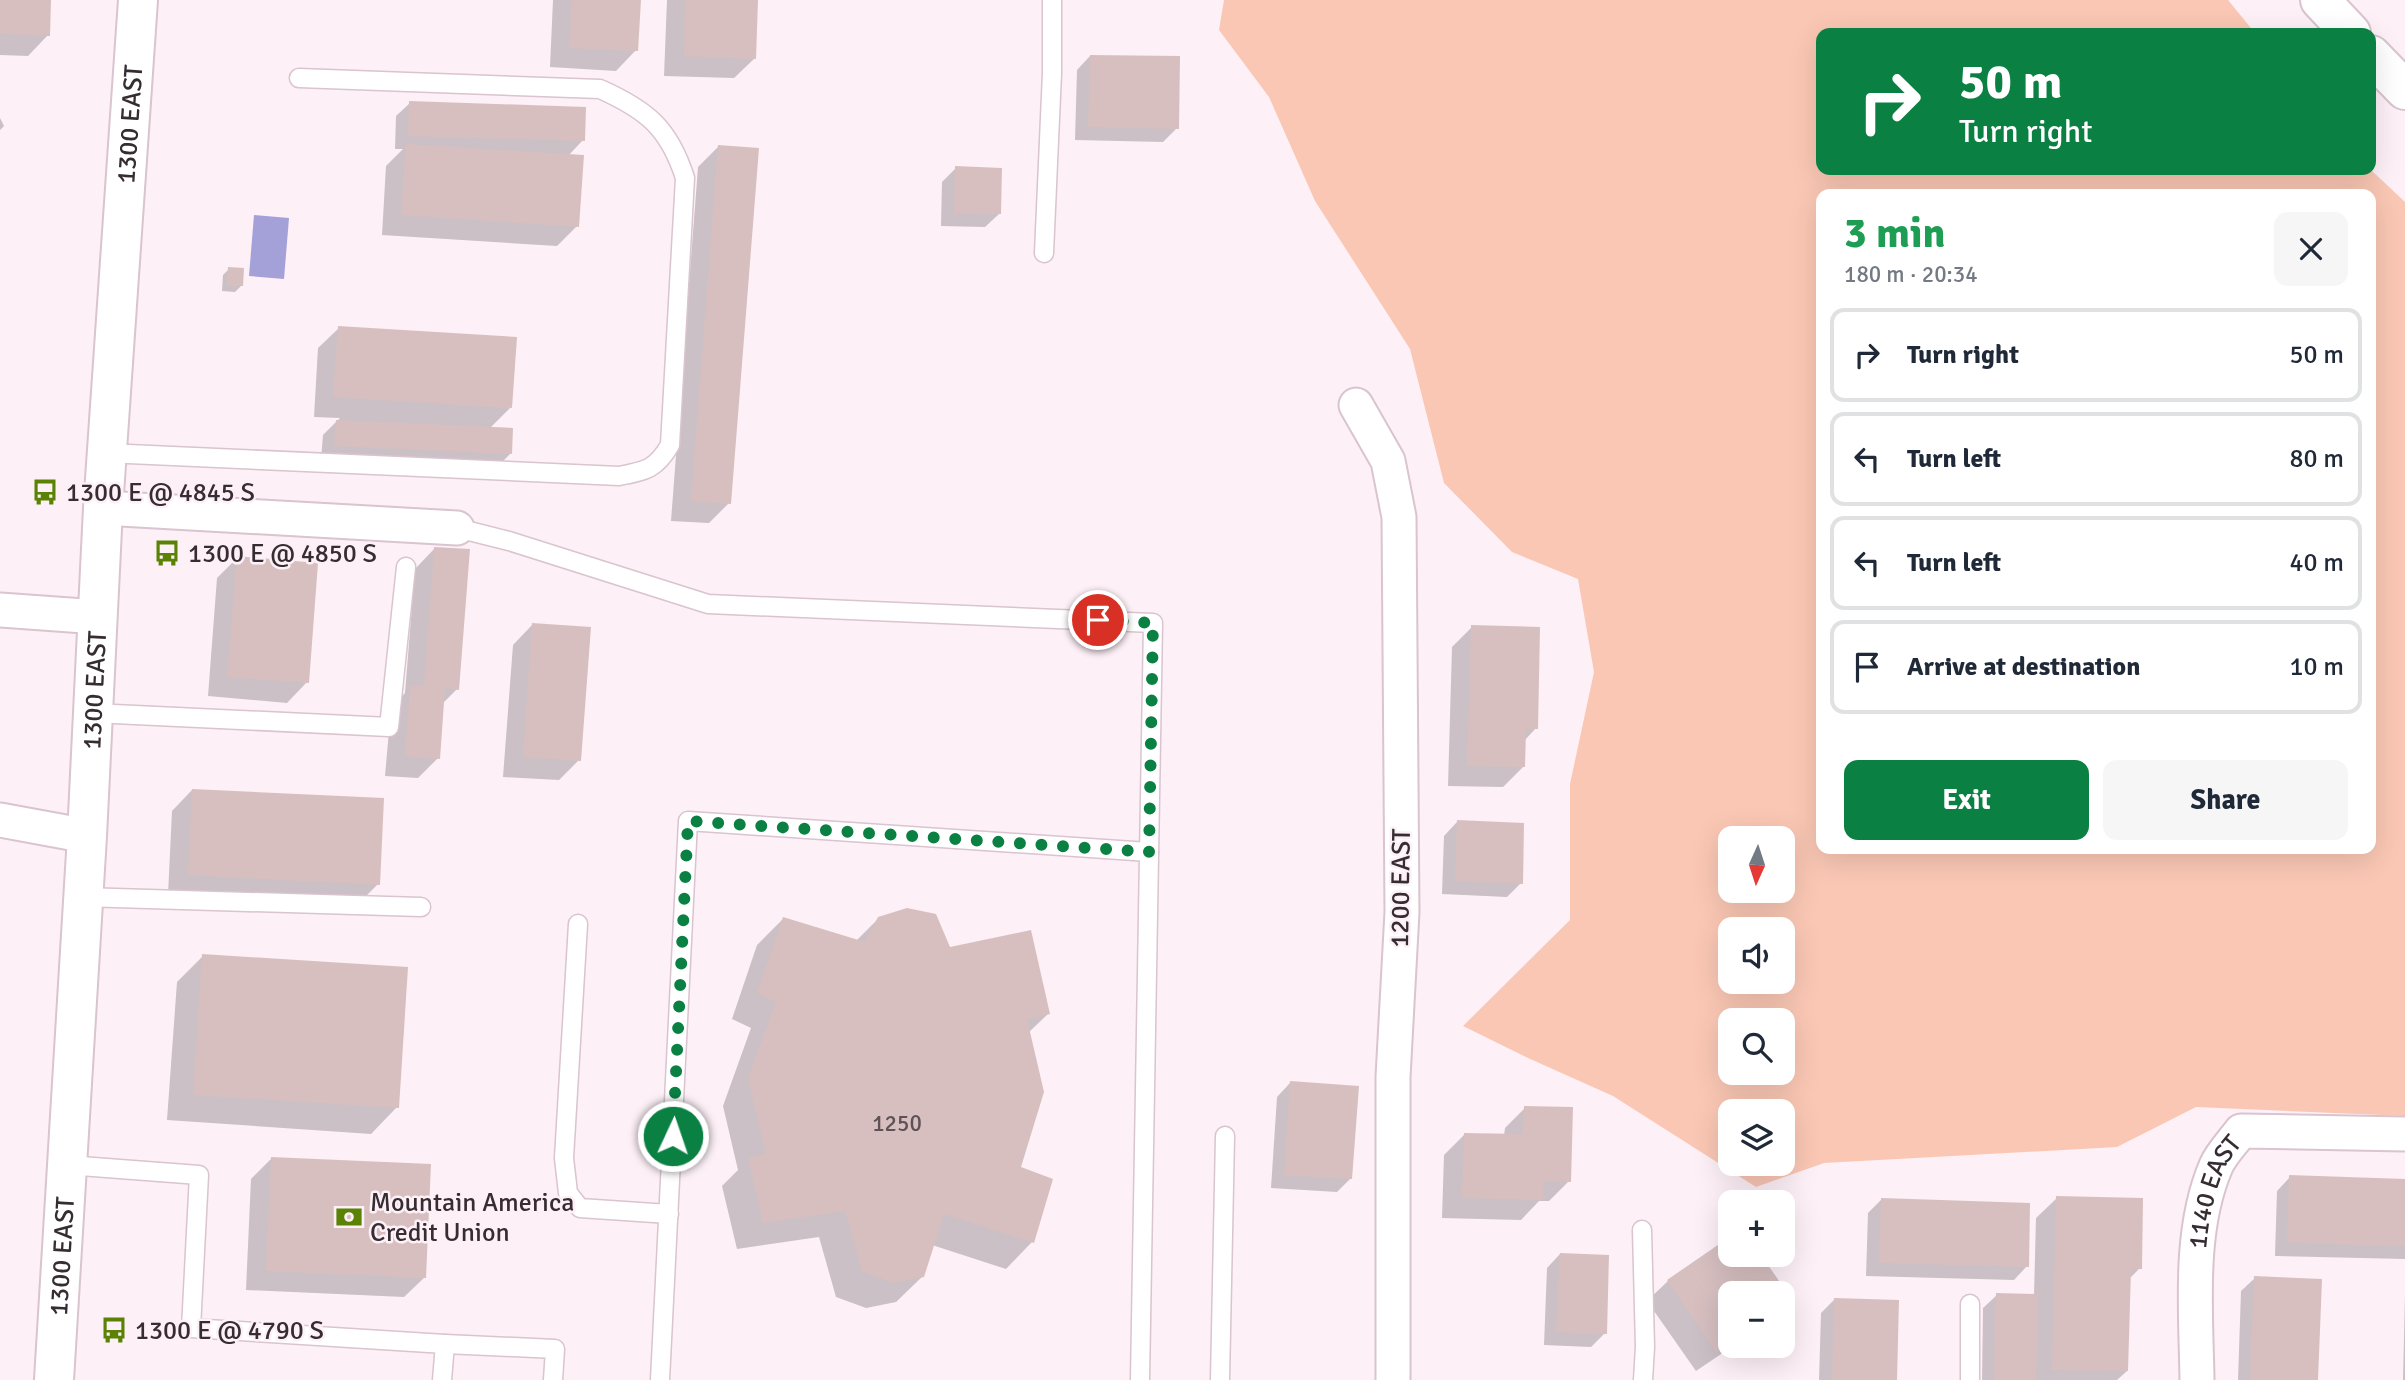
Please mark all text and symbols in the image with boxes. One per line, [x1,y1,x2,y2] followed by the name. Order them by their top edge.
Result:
[1959,52,2062,112] text: 50 m
[1844,56,1935,147] icon: right
[110,64,151,185] street label: 1300 EAST
[1959,112,2092,151] text: Turn right
[1844,208,1945,259] text: 3 min
[2274,212,2348,286] button: close
[1844,260,1978,289] text: 180 m · 20:34
[1848,336,1886,374] icon: right
[1907,339,2019,371] text: Turn right
[2289,339,2344,371] text: 50 m
[1848,440,1886,478] icon: left
[1907,443,2001,475] text: Turn left
[2289,443,2344,475] text: 80 m
[30,477,60,507] bus stop icon: 1300 E @ 4845 S
[66,477,255,509] place label: 1300 E @ 4845 S
[152,538,182,568] bus stop icon: 1300 E @ 4850 S
[188,538,377,570] place label: 1300 E @ 4850 S
[1848,544,1886,582] icon: left
[1907,547,2001,579] text: Turn left
[2289,547,2344,579] text: 40 m
[1068,590,1128,650] pin
[1079,601,1117,639] icon: arrive
[76,630,114,750] street label: 1300 EAST
[1848,648,1886,686] icon: arrive
[1907,651,2140,683] text: Arrive at destination
[2289,651,2344,683] text: 10 m
[1844,760,2089,840] button: Exit
[2103,760,2348,840] button: Share
[1718,826,1796,903] north arrow
[1718,826,1795,1358] map controls
[1384,828,1418,948] street label: 1200 EAST
[1718,917,1795,994] button: sound
[1718,1008,1795,1085] button: search
[636,1099,710,1173] position arrow
[1718,1099,1795,1176] button: layers
[872,1109,922,1138] house number: 1250
[2182,1129,2249,1250] street label: 1140 EAST
[370,1187,574,1249] place label: Mountain America Credit Union
[1718,1190,1795,1267] button: +
[43,1196,82,1317] street label: 1300 EAST
[334,1202,364,1232] bank icon: Mountain America Credit Union
[1718,1281,1795,1358] button: −
[99,1315,129,1345] bus stop icon: 1300 E @ 4790 S
[135,1315,324,1347] place label: 1300 E @ 4790 S

